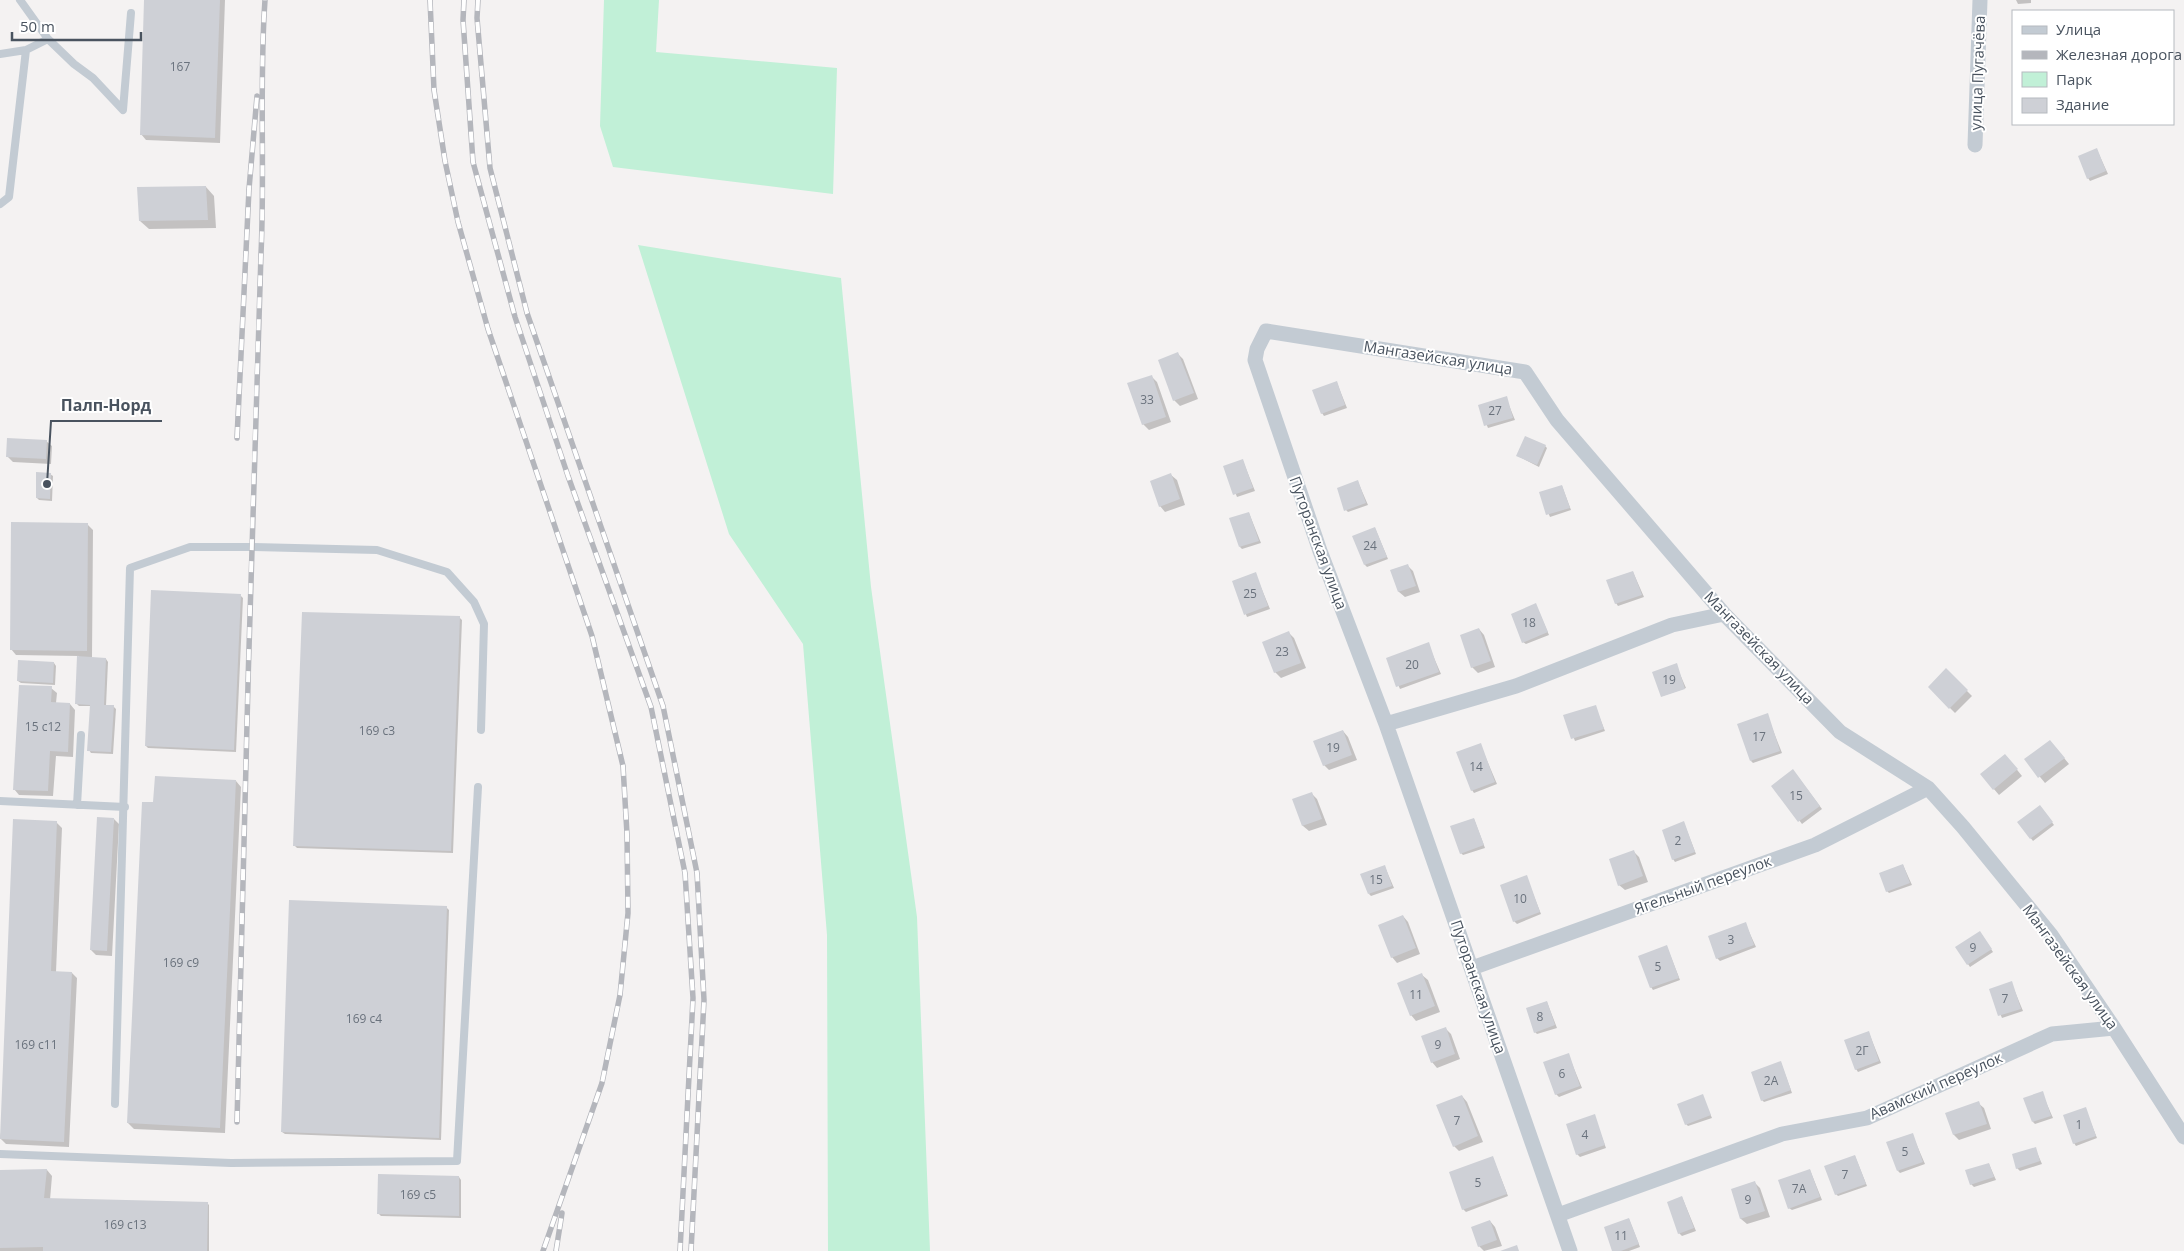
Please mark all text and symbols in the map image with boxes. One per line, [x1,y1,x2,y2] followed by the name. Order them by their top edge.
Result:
[12,10,141,42] scale bar
[2012,10,2174,125] legend
[1965,15,1989,131] street label: улица Пугачёва
[20,16,55,36] text: 50 m
[2056,19,2101,39] text: Улица
[2056,44,2182,64] text: Железная дорога
[170,58,190,75] house number: 167
[2056,69,2092,89] text: Парк
[2056,94,2109,114] text: Здание
[1362,335,1514,379] street label: Мангазейская улица
[51,390,162,421] callout: Палп-Норд
[1140,391,1154,408] house number: 33
[61,394,152,416] text: Палп-Норд
[1488,402,1502,419] house number: 27
[1286,473,1352,612] street label: Путоранская улица
[1363,537,1377,554] house number: 24
[1243,585,1257,602] house number: 25
[1700,586,1819,708] street label: Мангазейская улица
[1522,614,1536,631] house number: 18
[1275,643,1289,660] house number: 23
[1405,656,1419,673] house number: 20
[1662,671,1676,688] house number: 19
[25,718,61,735] house number: 15 с12
[359,722,395,739] house number: 169 с3
[1752,728,1766,745] house number: 17
[1326,739,1340,756] house number: 19
[1469,758,1483,775] house number: 14
[1789,787,1803,804] house number: 15
[1675,832,1682,849] house number: 2
[1631,850,1774,918] street label: Ягельный переулок
[1369,871,1383,888] house number: 15
[1513,890,1527,907] house number: 10
[2019,900,2123,1033] street label: Мангазейская улица
[1447,917,1511,1056] street label: Путоранская улица
[1728,931,1735,948] house number: 3
[1970,939,1977,956] house number: 9
[163,954,199,971] house number: 169 с9
[1655,958,1662,975] house number: 5
[1409,986,1423,1003] house number: 11
[2002,990,2009,1007] house number: 7
[1537,1008,1544,1025] house number: 8
[346,1010,382,1027] house number: 169 с4
[14,1036,58,1053] house number: 169 с11
[1435,1036,1442,1053] house number: 9
[1855,1042,1869,1059] house number: 2Г
[1866,1047,2005,1123] street label: Авамский переулок
[1559,1065,1566,1082] house number: 6
[1764,1072,1779,1089] house number: 2А
[1454,1112,1461,1129] house number: 7
[2076,1116,2082,1133] house number: 1
[1582,1126,1589,1143] house number: 4
[1902,1143,1909,1160] house number: 5
[1842,1166,1849,1183] house number: 7
[1475,1174,1482,1191] house number: 5
[1792,1180,1807,1197] house number: 7А
[400,1186,436,1203] house number: 169 с5
[1745,1191,1752,1208] house number: 9
[103,1216,147,1233] house number: 169 с13
[1614,1227,1628,1244] house number: 11

